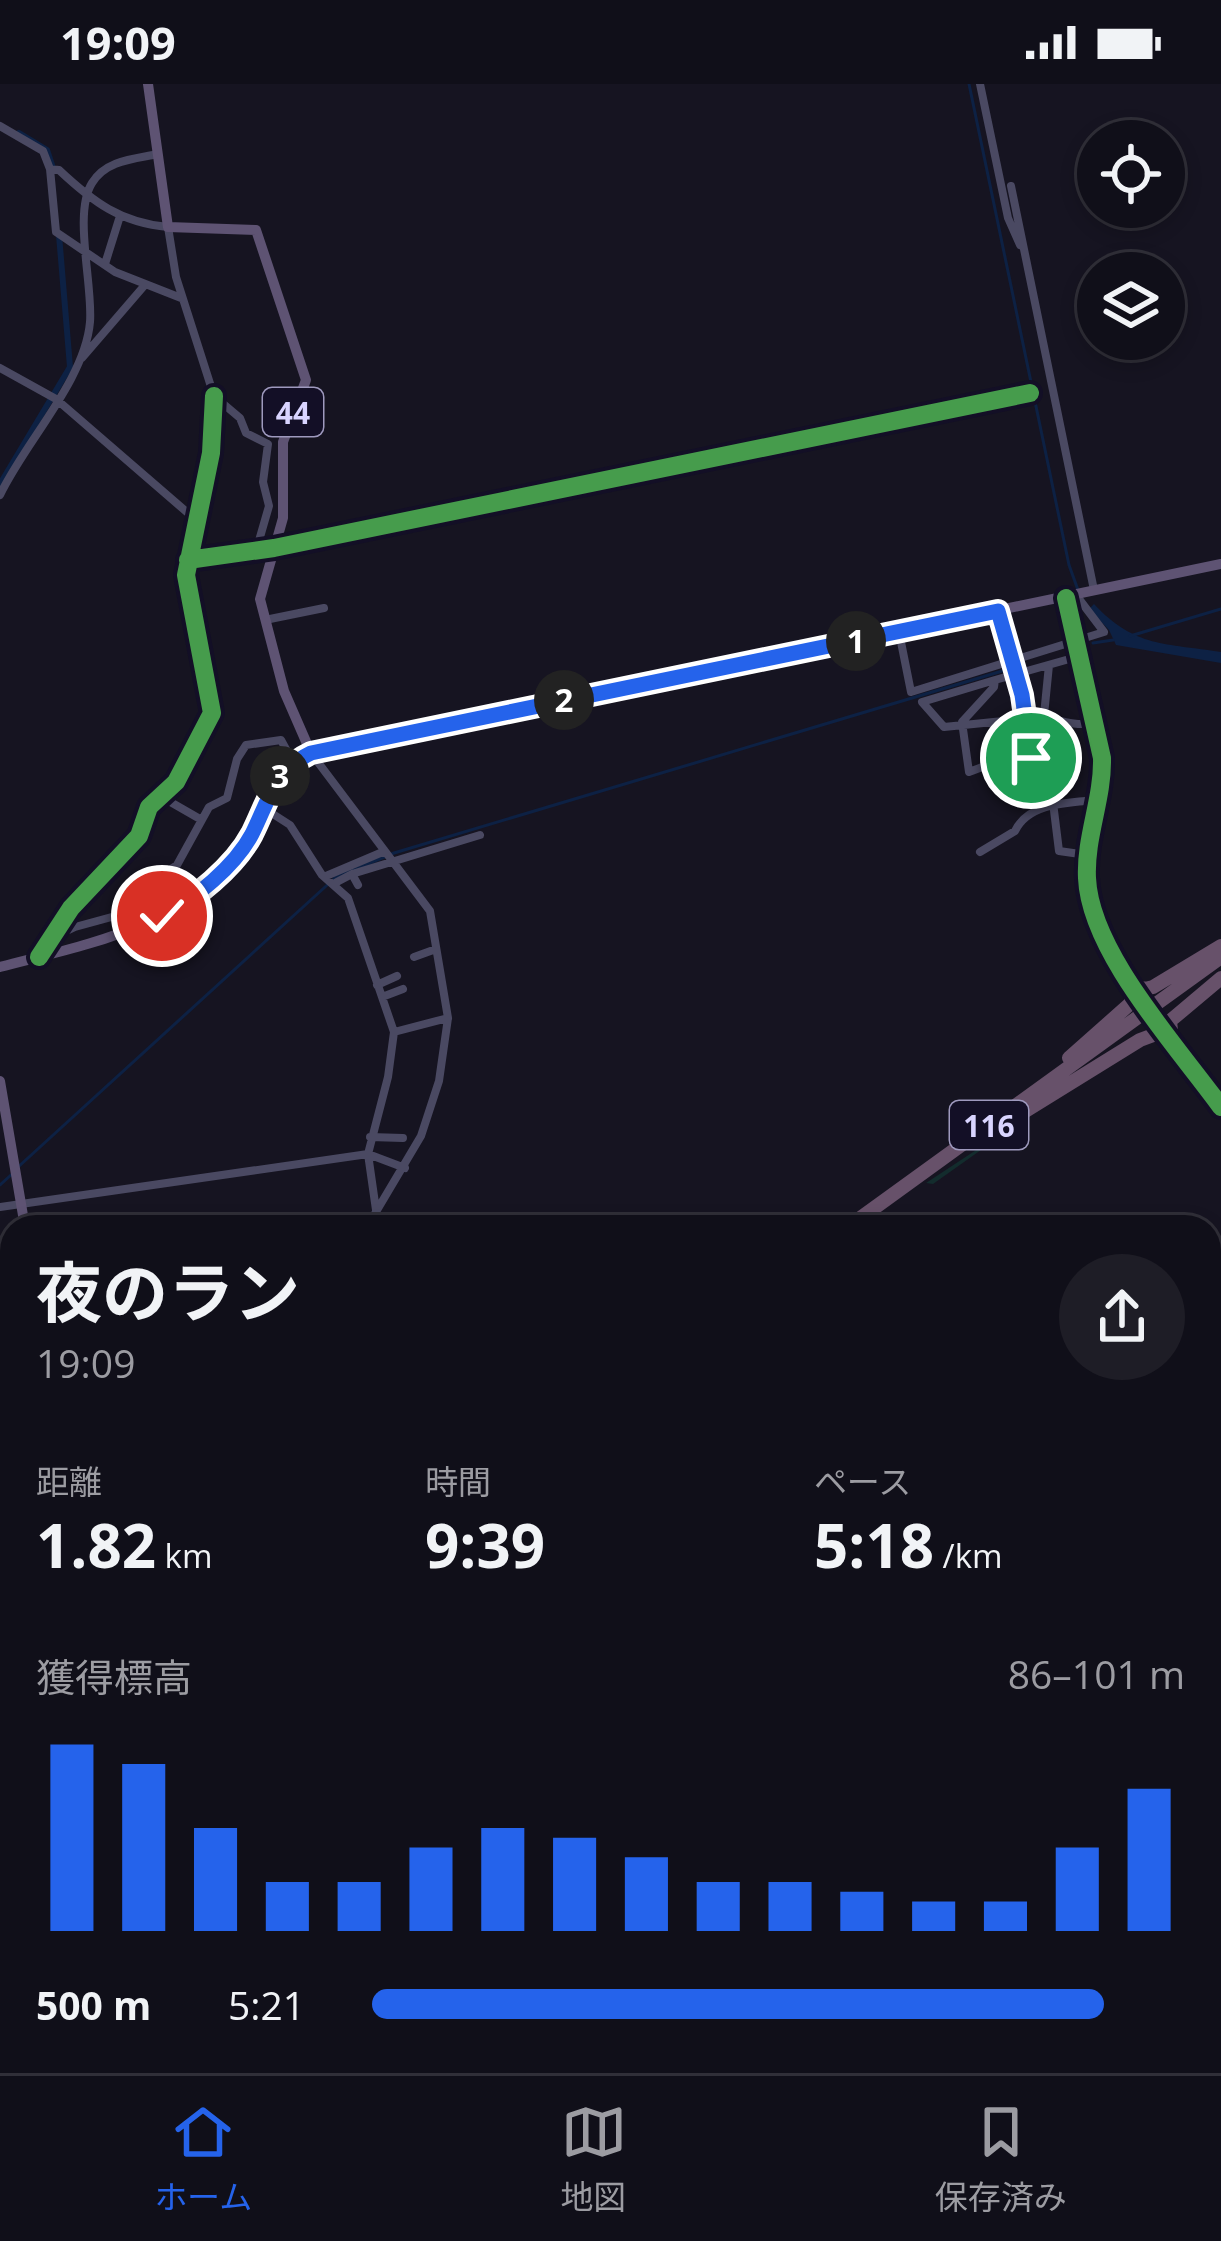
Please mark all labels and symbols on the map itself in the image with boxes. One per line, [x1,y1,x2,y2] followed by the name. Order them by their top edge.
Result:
[263,388,323,436] road number: 44
[826,611,886,671] pin: 1
[534,670,594,730] pin: 2
[980,707,1082,809] pin
[250,746,310,806] pin: 3
[111,865,213,967] pin
[950,1101,1028,1149] road number: 116

